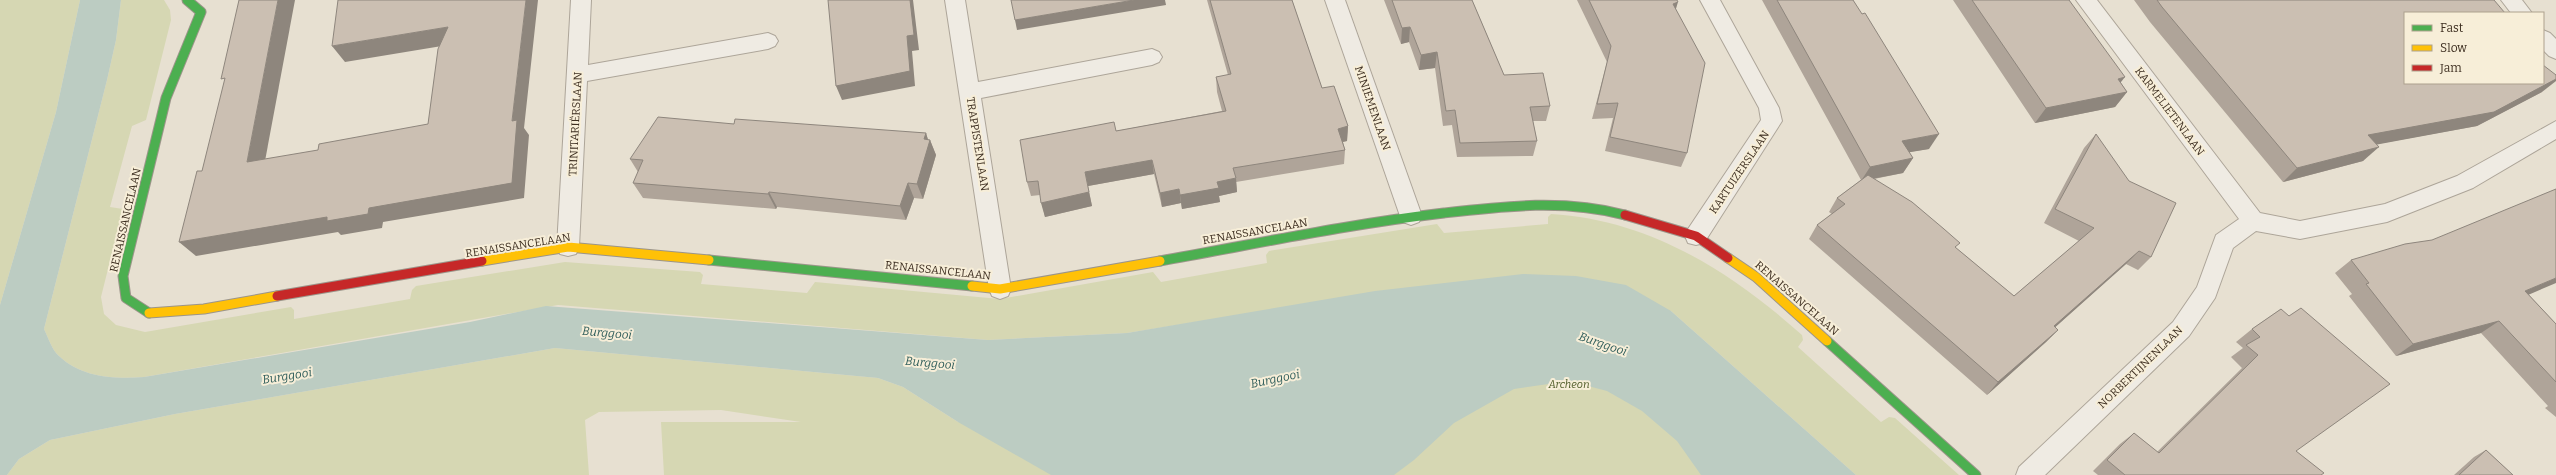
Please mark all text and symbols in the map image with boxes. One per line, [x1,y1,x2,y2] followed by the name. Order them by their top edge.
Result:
[2404,12,2544,84] legend
[2440,21,2464,35] text: Fast
[2440,41,2467,55] text: Slow
[2439,61,2462,75] text: Jam
[1352,64,1393,152] street label: MINIEMENLAAN
[2132,65,2207,158] street label: KARMELIETENLAAN
[566,71,585,176] street label: TRINITARIËRSLAAN
[964,96,991,192] street label: TRAPPISTENLAAN
[1707,128,1772,216] street label: KARTUIZERSLAAN
[107,167,144,273] street label: RENAISSANCELAAN
[1202,216,1309,247] street label: RENAISSANCELAAN
[464,231,572,260] street label: RENAISSANCELAAN
[884,258,992,283] street label: RENAISSANCELAAN
[1752,259,1841,338] street label: RENAISSANCELAAN
[2095,323,2186,411] street label: NORBERTIJNENLAAN
[582,324,633,342] water label: Burggooi
[1577,329,1629,359] water label: Burggooi
[905,354,956,372] water label: Burggooi
[261,365,313,387] water label: Burggooi
[1249,367,1301,391] water label: Burggooi
[1547,378,1590,391] park label: Archeon

